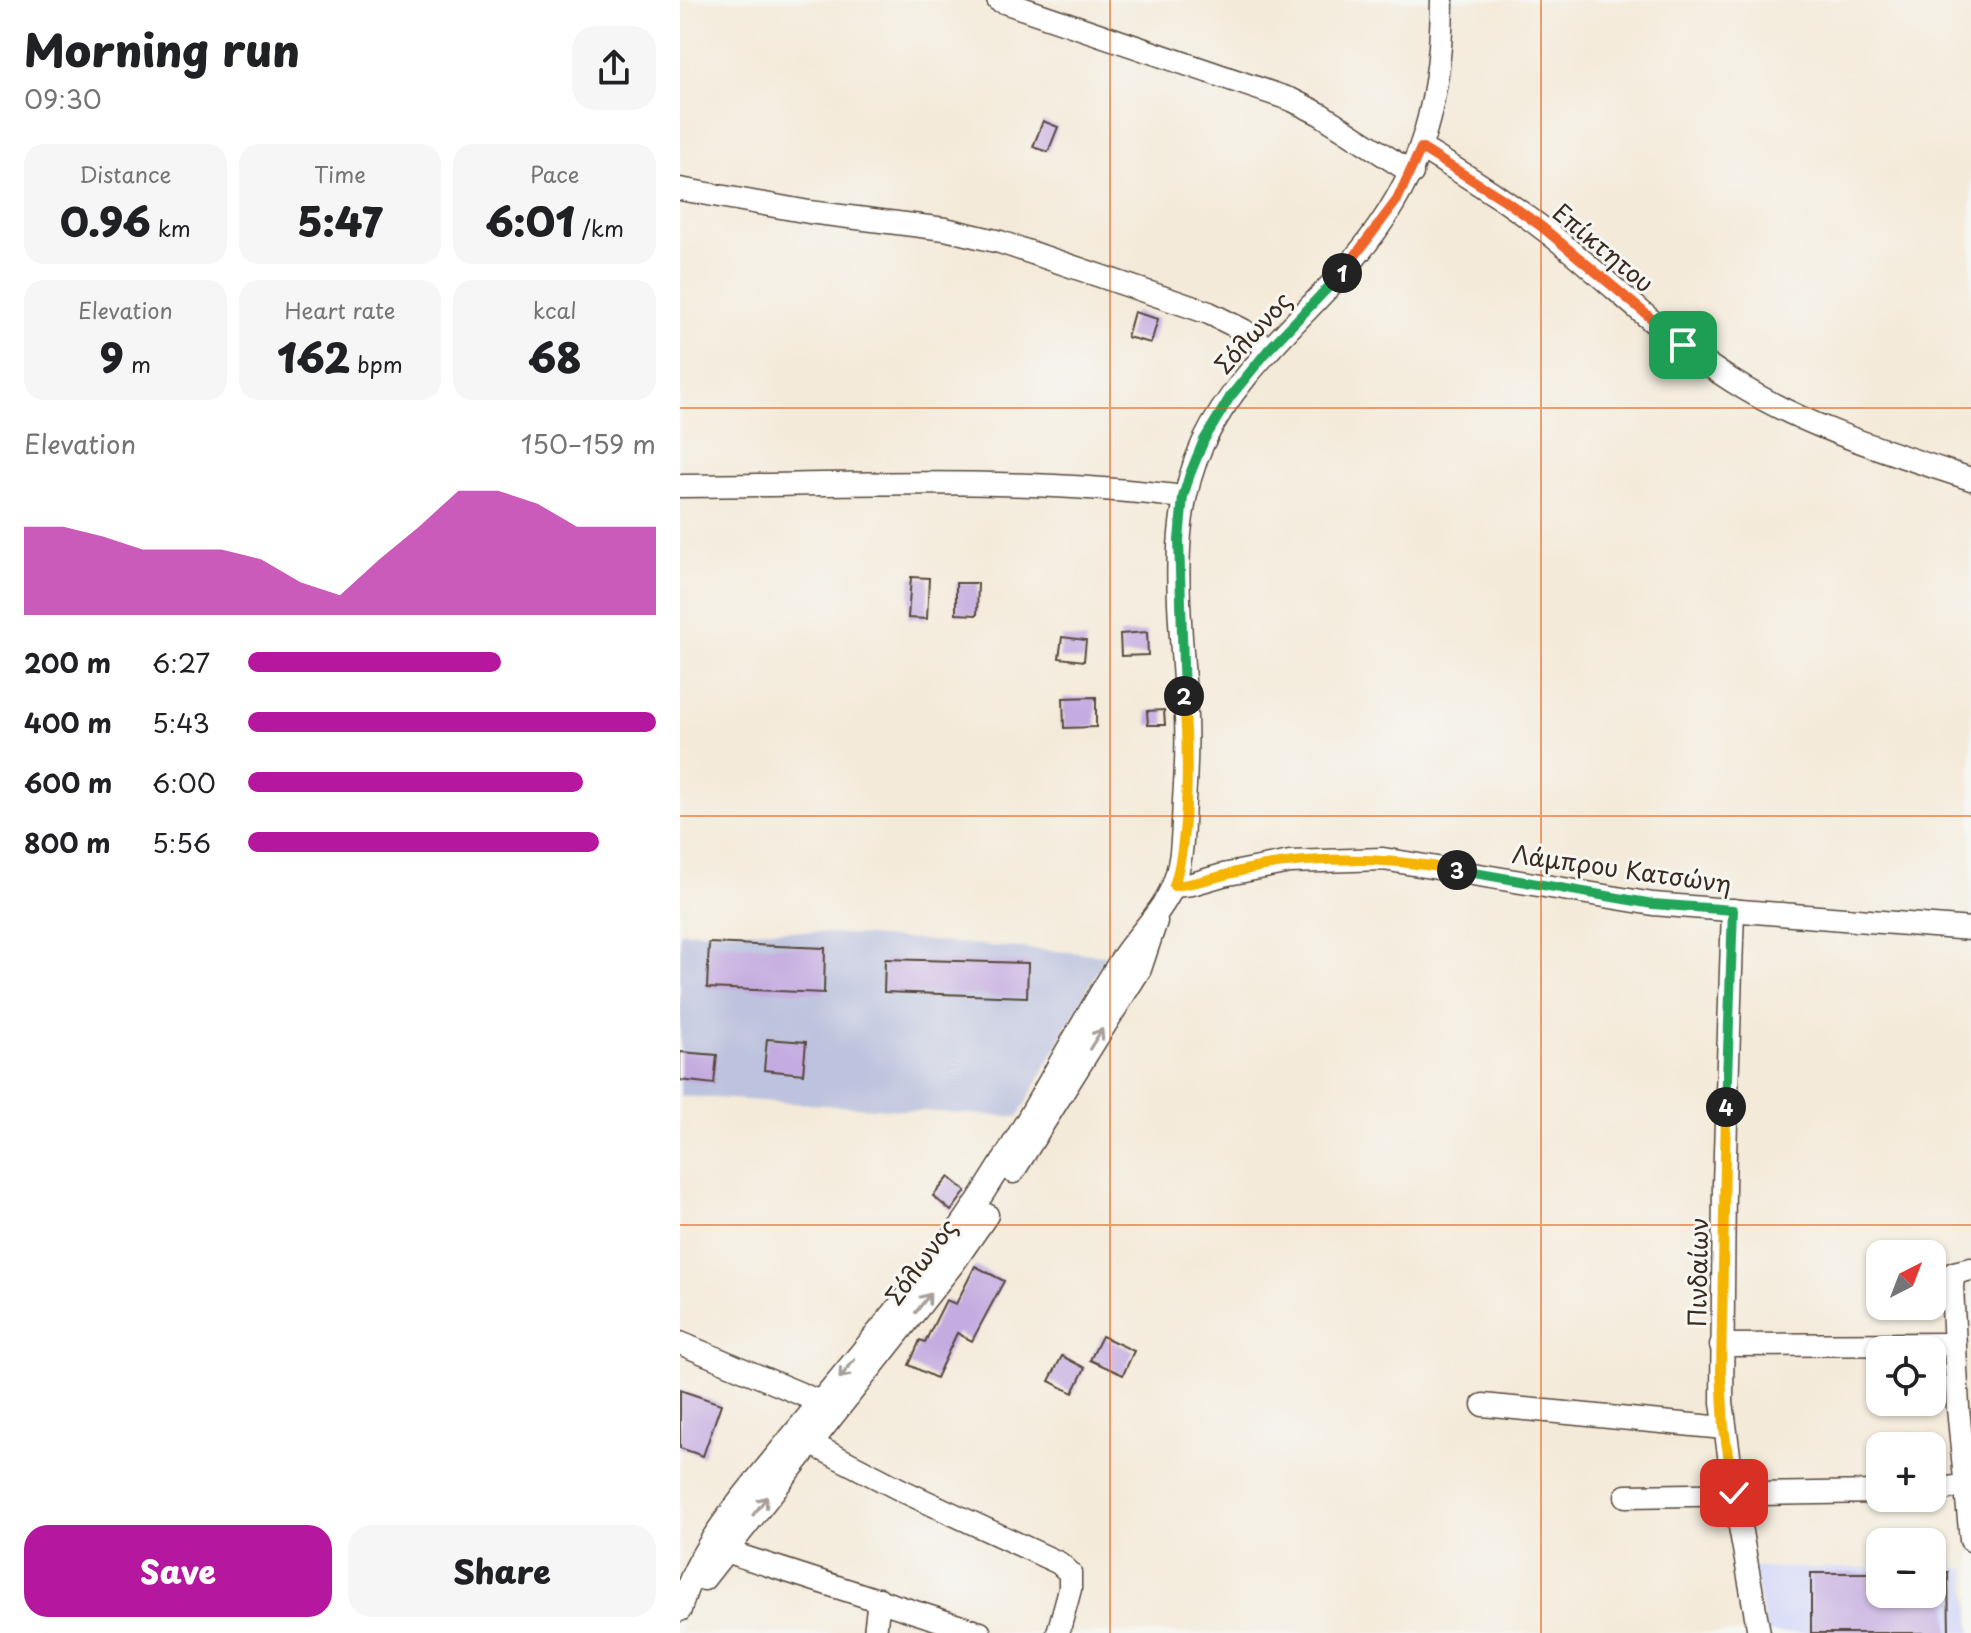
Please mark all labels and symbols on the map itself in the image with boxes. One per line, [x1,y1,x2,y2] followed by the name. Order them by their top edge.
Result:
[1546,194,1662,300] street label: Επίκτητου
[1322,253,1362,293] pin: 1
[1205,283,1299,381] street label: Σόλωνος
[1649,311,1717,379] pin
[1164,676,1204,716] pin: 2
[1510,835,1734,901] street label: Λάμπρου Κατσώνη
[1437,850,1477,890] pin: 3
[1088,1028,1104,1051] one-way arrow
[1706,1087,1746,1127] pin: 4
[876,1210,964,1312] street label: Σόλωνος
[1678,1217,1716,1327] street label: Πινδαίων
[1866,1240,1946,1320] north arrow
[914,1293,931,1314] one-way arrow
[838,1358,856,1378] one-way arrow
[1700,1459,1768,1527] pin
[752,1496,769,1517] one-way arrow

